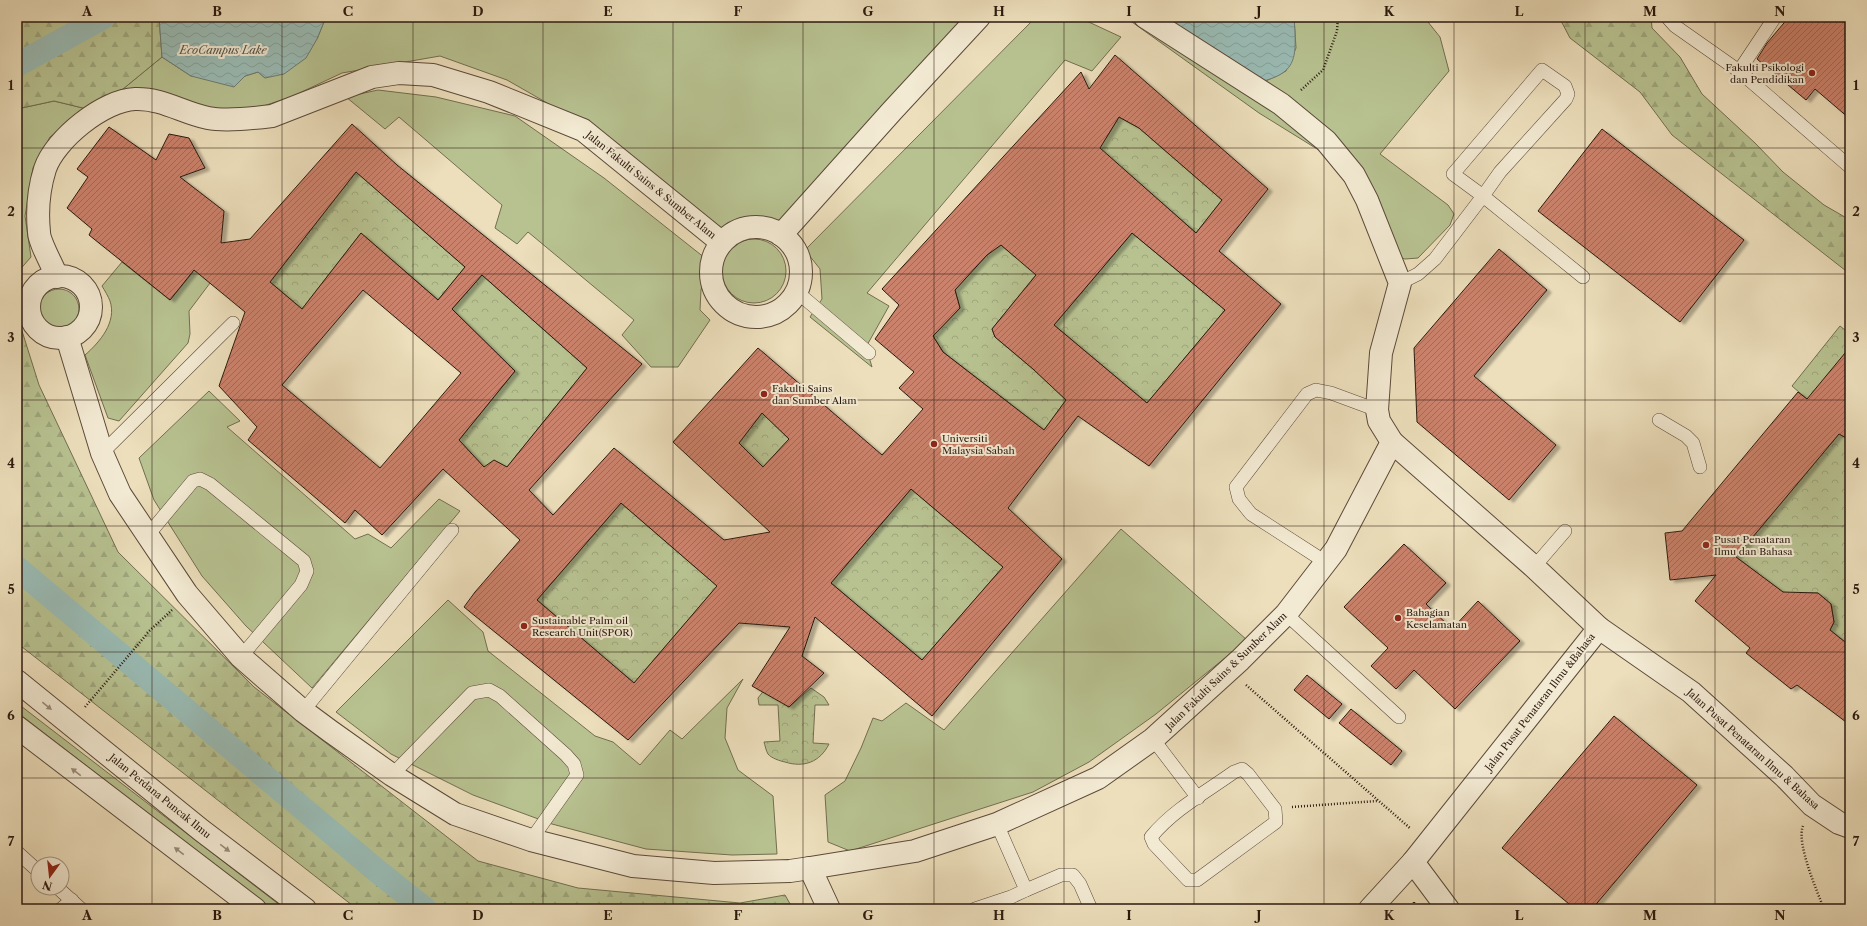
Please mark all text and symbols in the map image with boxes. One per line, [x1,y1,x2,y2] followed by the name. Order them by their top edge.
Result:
[81,3,93,19] text: A
[212,3,222,19] text: B
[343,3,353,19] text: C
[472,3,484,19] text: D
[603,3,613,19] text: E
[734,3,743,19] text: F
[862,3,874,19] text: G
[993,3,1005,19] text: H
[1126,3,1132,19] text: I
[1254,3,1262,19] text: J
[1384,3,1395,19] text: K
[1515,3,1524,19] text: L
[1643,3,1657,19] text: M
[1774,3,1786,19] text: N
[179,43,267,57] water label: EcoCampus Lake
[1726,61,1805,86] place label: Fakulti Psikologi dan Pendidikan
[1807,68,1817,78] marker: Fakulti Psikologi dan Pendidikan
[8,77,14,93] text: 1
[1853,77,1859,93] text: 1
[582,127,719,242] street label: Jalan Fakulti Sains & Sumber Alam
[7,203,15,219] text: 2
[1852,203,1860,219] text: 2
[7,329,15,345] text: 3
[1852,329,1860,345] text: 3
[772,382,857,407] place label: Fakulti Sains dan Sumber Alam
[759,389,769,399] marker: Fakulti Sains dan Sumber Alam
[942,432,1015,457] place label: Universiti Malaysia Sabah
[929,439,939,449] marker: Universiti Malaysia Sabah
[7,455,15,471] text: 4
[1852,455,1860,471] text: 4
[1714,533,1793,558] place label: Pusat Penataran Ilmu dan Bahasa
[1701,540,1711,550] marker: Pusat Penataran Ilmu dan Bahasa
[7,581,15,597] text: 5
[1852,581,1860,597] text: 5
[1406,606,1468,631] place label: Bahagian Keselamatan
[1161,609,1290,734] street label: Jalan Fakulti Sains & Sumber Alam
[1393,613,1403,623] marker: Bahagian Keselamatan
[532,614,633,639] place label: Sustainable Palm oil Research Unit(SPOR)
[519,621,529,631] marker: Sustainable Palm oil Research Unit(SPOR)
[1481,630,1598,775] street label: Jalan Pusat Penataran Ilmu &Bahasa
[1682,685,1823,813] street label: Jalan Pusat Penataran Ilmu & Bahasa
[42,701,53,710] one-way arrow
[7,707,15,723] text: 6
[1852,707,1860,723] text: 6
[105,750,214,841] street label: Jalan Perdana Puncak Ilmu
[71,768,82,776] one-way arrow
[8,833,15,849] text: 7
[1853,833,1860,849] text: 7
[220,844,231,852] one-way arrow
[174,847,185,855] one-way arrow
[30,856,70,896] north arrow
[41,878,54,894] text: N
[81,907,93,923] text: A
[212,907,222,923] text: B
[343,907,353,923] text: C
[472,907,484,923] text: D
[603,907,613,923] text: E
[734,907,743,923] text: F
[862,907,874,923] text: G
[993,907,1005,923] text: H
[1126,907,1132,923] text: I
[1254,907,1262,923] text: J
[1384,907,1395,923] text: K
[1515,907,1524,923] text: L
[1643,907,1657,923] text: M
[1774,907,1786,923] text: N

